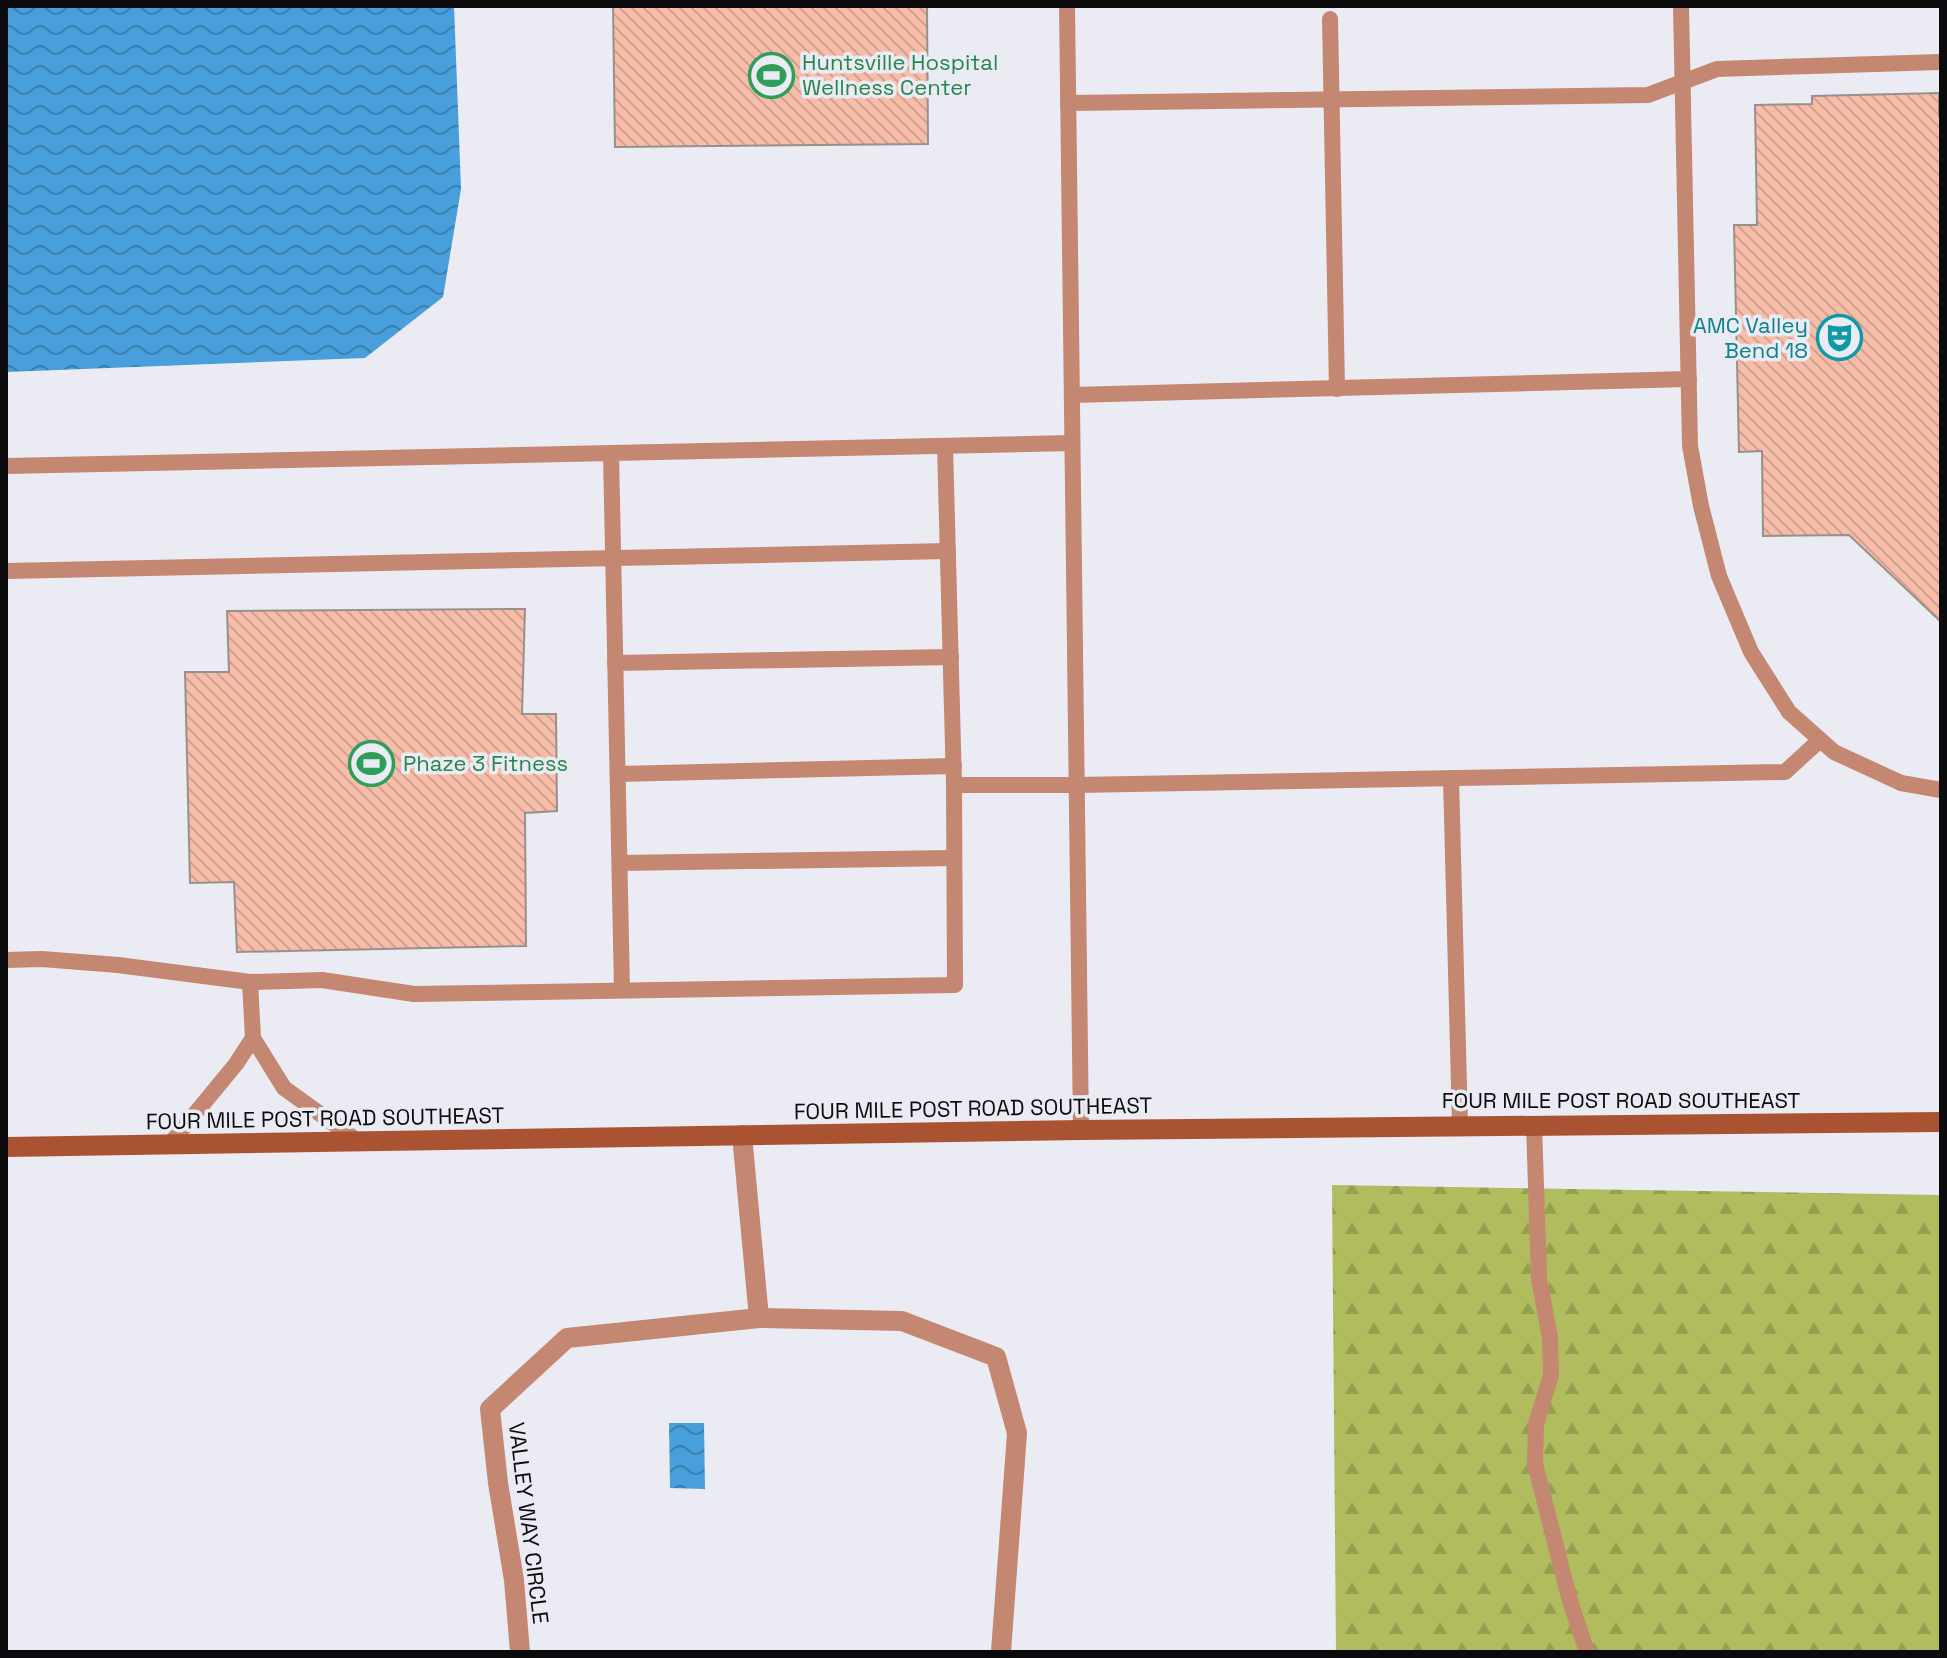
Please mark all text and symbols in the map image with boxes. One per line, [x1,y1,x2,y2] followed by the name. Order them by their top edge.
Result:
[802,48,998,101] place label: Huntsville Hospital Wellness Center
[747,51,795,99] sports icon: Huntsville Hospital Wellness Center
[1693,311,1808,364] place label: AMC Valley Bend 18
[1815,314,1863,362] theatre icon: AMC Valley Bend 18
[348,739,396,787] sports icon: Phaze 3 Fitness
[403,749,568,777] place label: Phaze 3 Fitness
[1442,1086,1800,1114] street label: FOUR MILE POST ROAD SOUTHEAST
[794,1091,1153,1125] street label: FOUR MILE POST ROAD SOUTHEAST
[146,1101,505,1135] street label: FOUR MILE POST ROAD SOUTHEAST
[503,1421,555,1625] street label: VALLEY WAY CIRCLE

